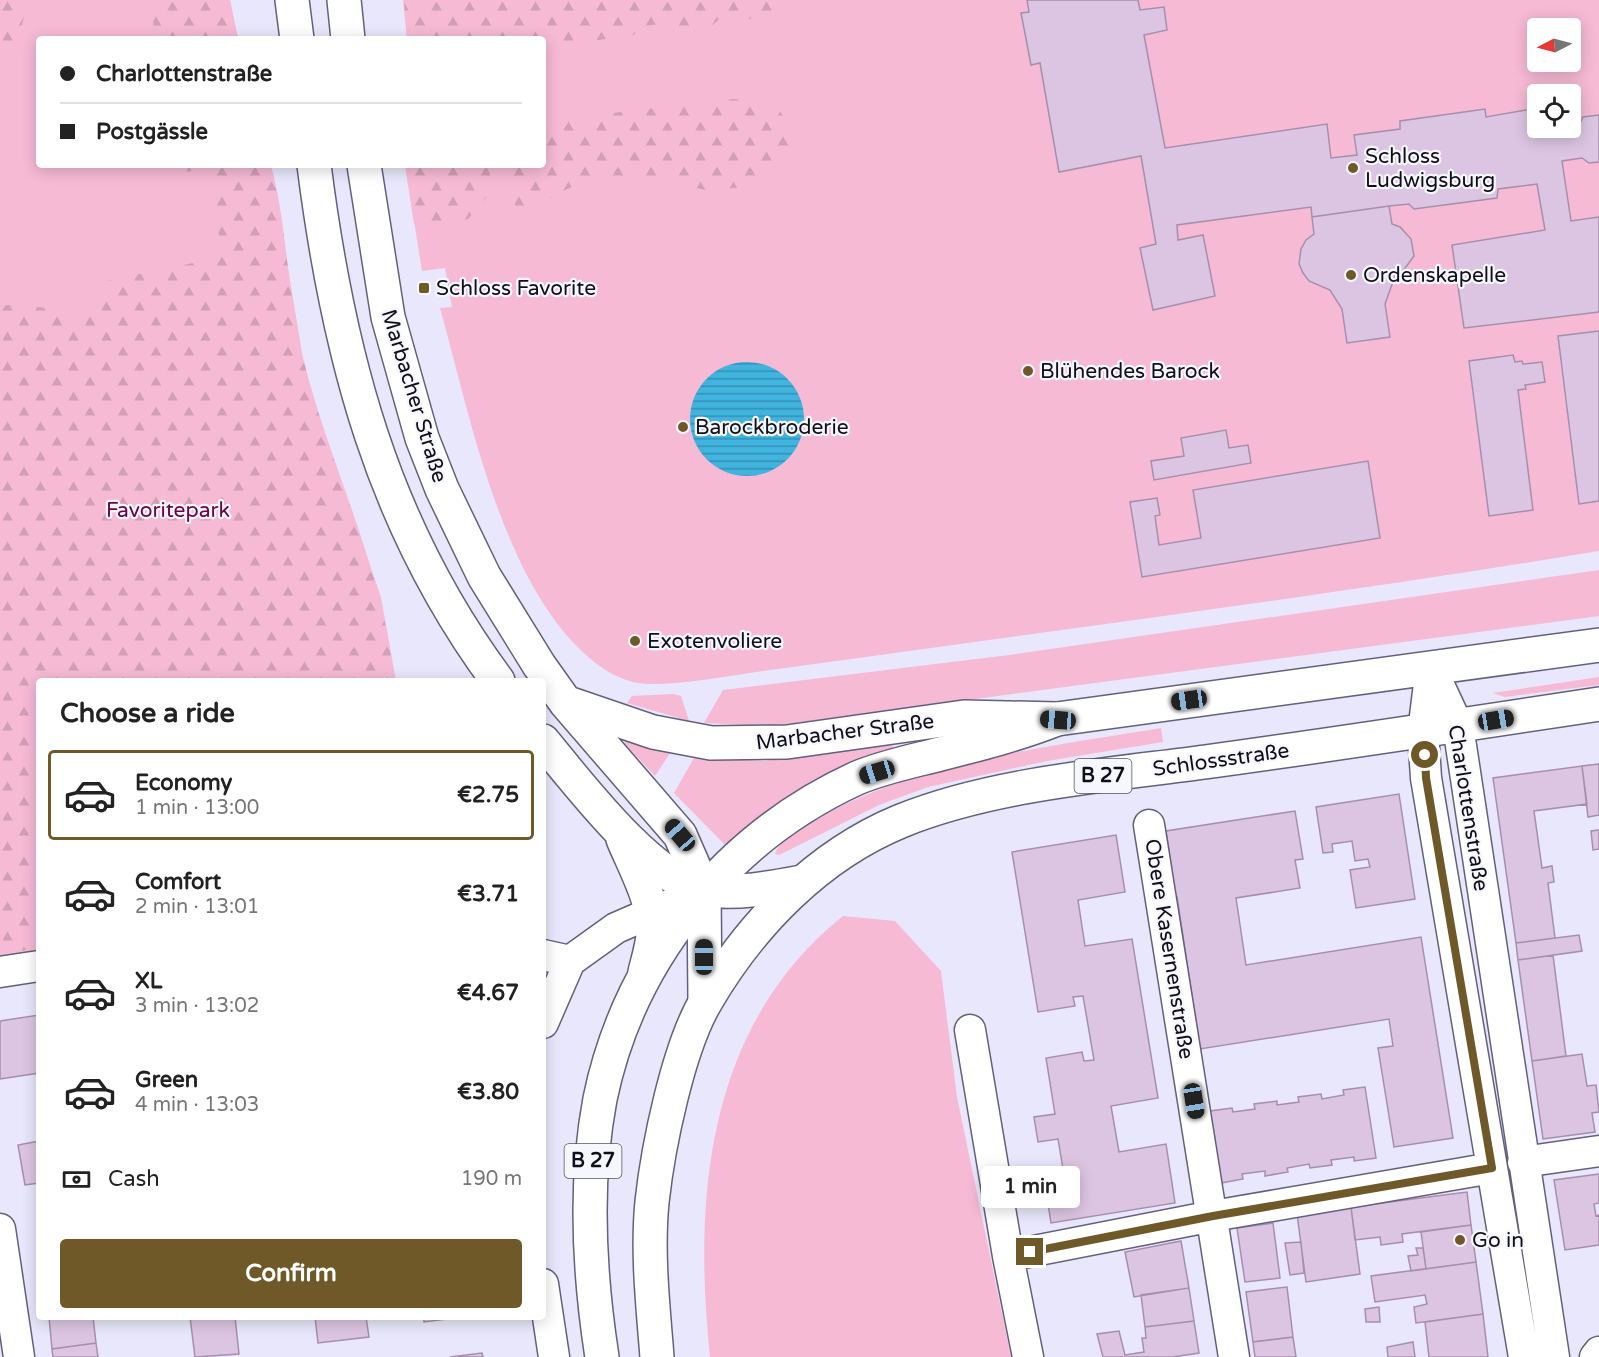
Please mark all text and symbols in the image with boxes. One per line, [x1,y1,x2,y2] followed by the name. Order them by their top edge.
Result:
[1527,18,1581,72] north arrow
[1527,18,1581,138] map controls
[96,61,272,87] text: Charlottenstraße
[1527,84,1581,138] button: locate
[96,119,208,145] text: Postgässle
[1365,144,1495,193] place label: Schloss Ludwigsburg
[1346,161,1360,175] marker: Schloss Ludwigsburg
[1363,263,1506,288] place label: Ordenskapelle
[1344,268,1358,282] marker: Ordenskapelle
[436,276,596,301] place label: Schloss Favorite
[417,281,431,295] marker: Schloss Favorite
[376,306,452,486] street label: Marbacher Straße
[1040,359,1220,384] place label: Blühendes Barock
[1021,364,1035,378] marker: Blühendes Barock
[695,415,849,440] place label: Barockbroderie
[676,420,690,434] marker: Barockbroderie
[106,498,230,523] park label: Favoritepark
[647,629,782,654] place label: Exotenvoliere
[628,634,642,648] marker: Exotenvoliere
[1170,689,1208,711] car
[60,697,235,730] text: Choose a ride
[1477,708,1515,732] car
[754,709,936,755] street label: Marbacher Straße
[1039,710,1077,730] car
[1442,723,1494,893] street label: Charlottenstraße
[1151,738,1291,782] street label: Schlossstraße
[1411,741,1438,768] route start
[857,758,897,786] car
[1074,759,1132,793] road number: B 27
[63,768,117,822] icon: car
[135,770,232,796] text: Economy
[457,782,519,808] text: €2.75
[135,796,259,820] text: 1 min · 13:00
[661,816,699,854] car
[1139,837,1199,1061] street label: Obere Kasernenstraße
[63,867,117,921] icon: car
[135,869,221,895] text: Comfort
[457,881,519,907] text: €3.71
[135,895,259,919] text: 2 min · 13:01
[695,939,713,975] car
[63,966,117,1020] icon: car
[135,968,162,994] text: XL
[457,980,519,1006] text: €4.67
[135,994,259,1018] text: 3 min · 13:02
[63,1065,117,1119] icon: car
[135,1067,198,1093] text: Green
[457,1079,519,1105] text: €3.80
[1182,1082,1206,1120] car
[135,1093,259,1117] text: 4 min · 13:03
[564,1144,622,1178] road number: B 27
[60,1163,93,1196] icon: cash
[980,1165,1080,1207] callout: 1 min
[108,1166,160,1192] text: Cash
[461,1167,522,1191] text: 190 m
[1004,1175,1057,1199] text: 1 min
[1472,1228,1524,1253] place label: Go in
[1453,1233,1467,1247] marker: Go in
[1016,1238,1043,1265] route end
[60,1239,522,1308] button: Confirm

